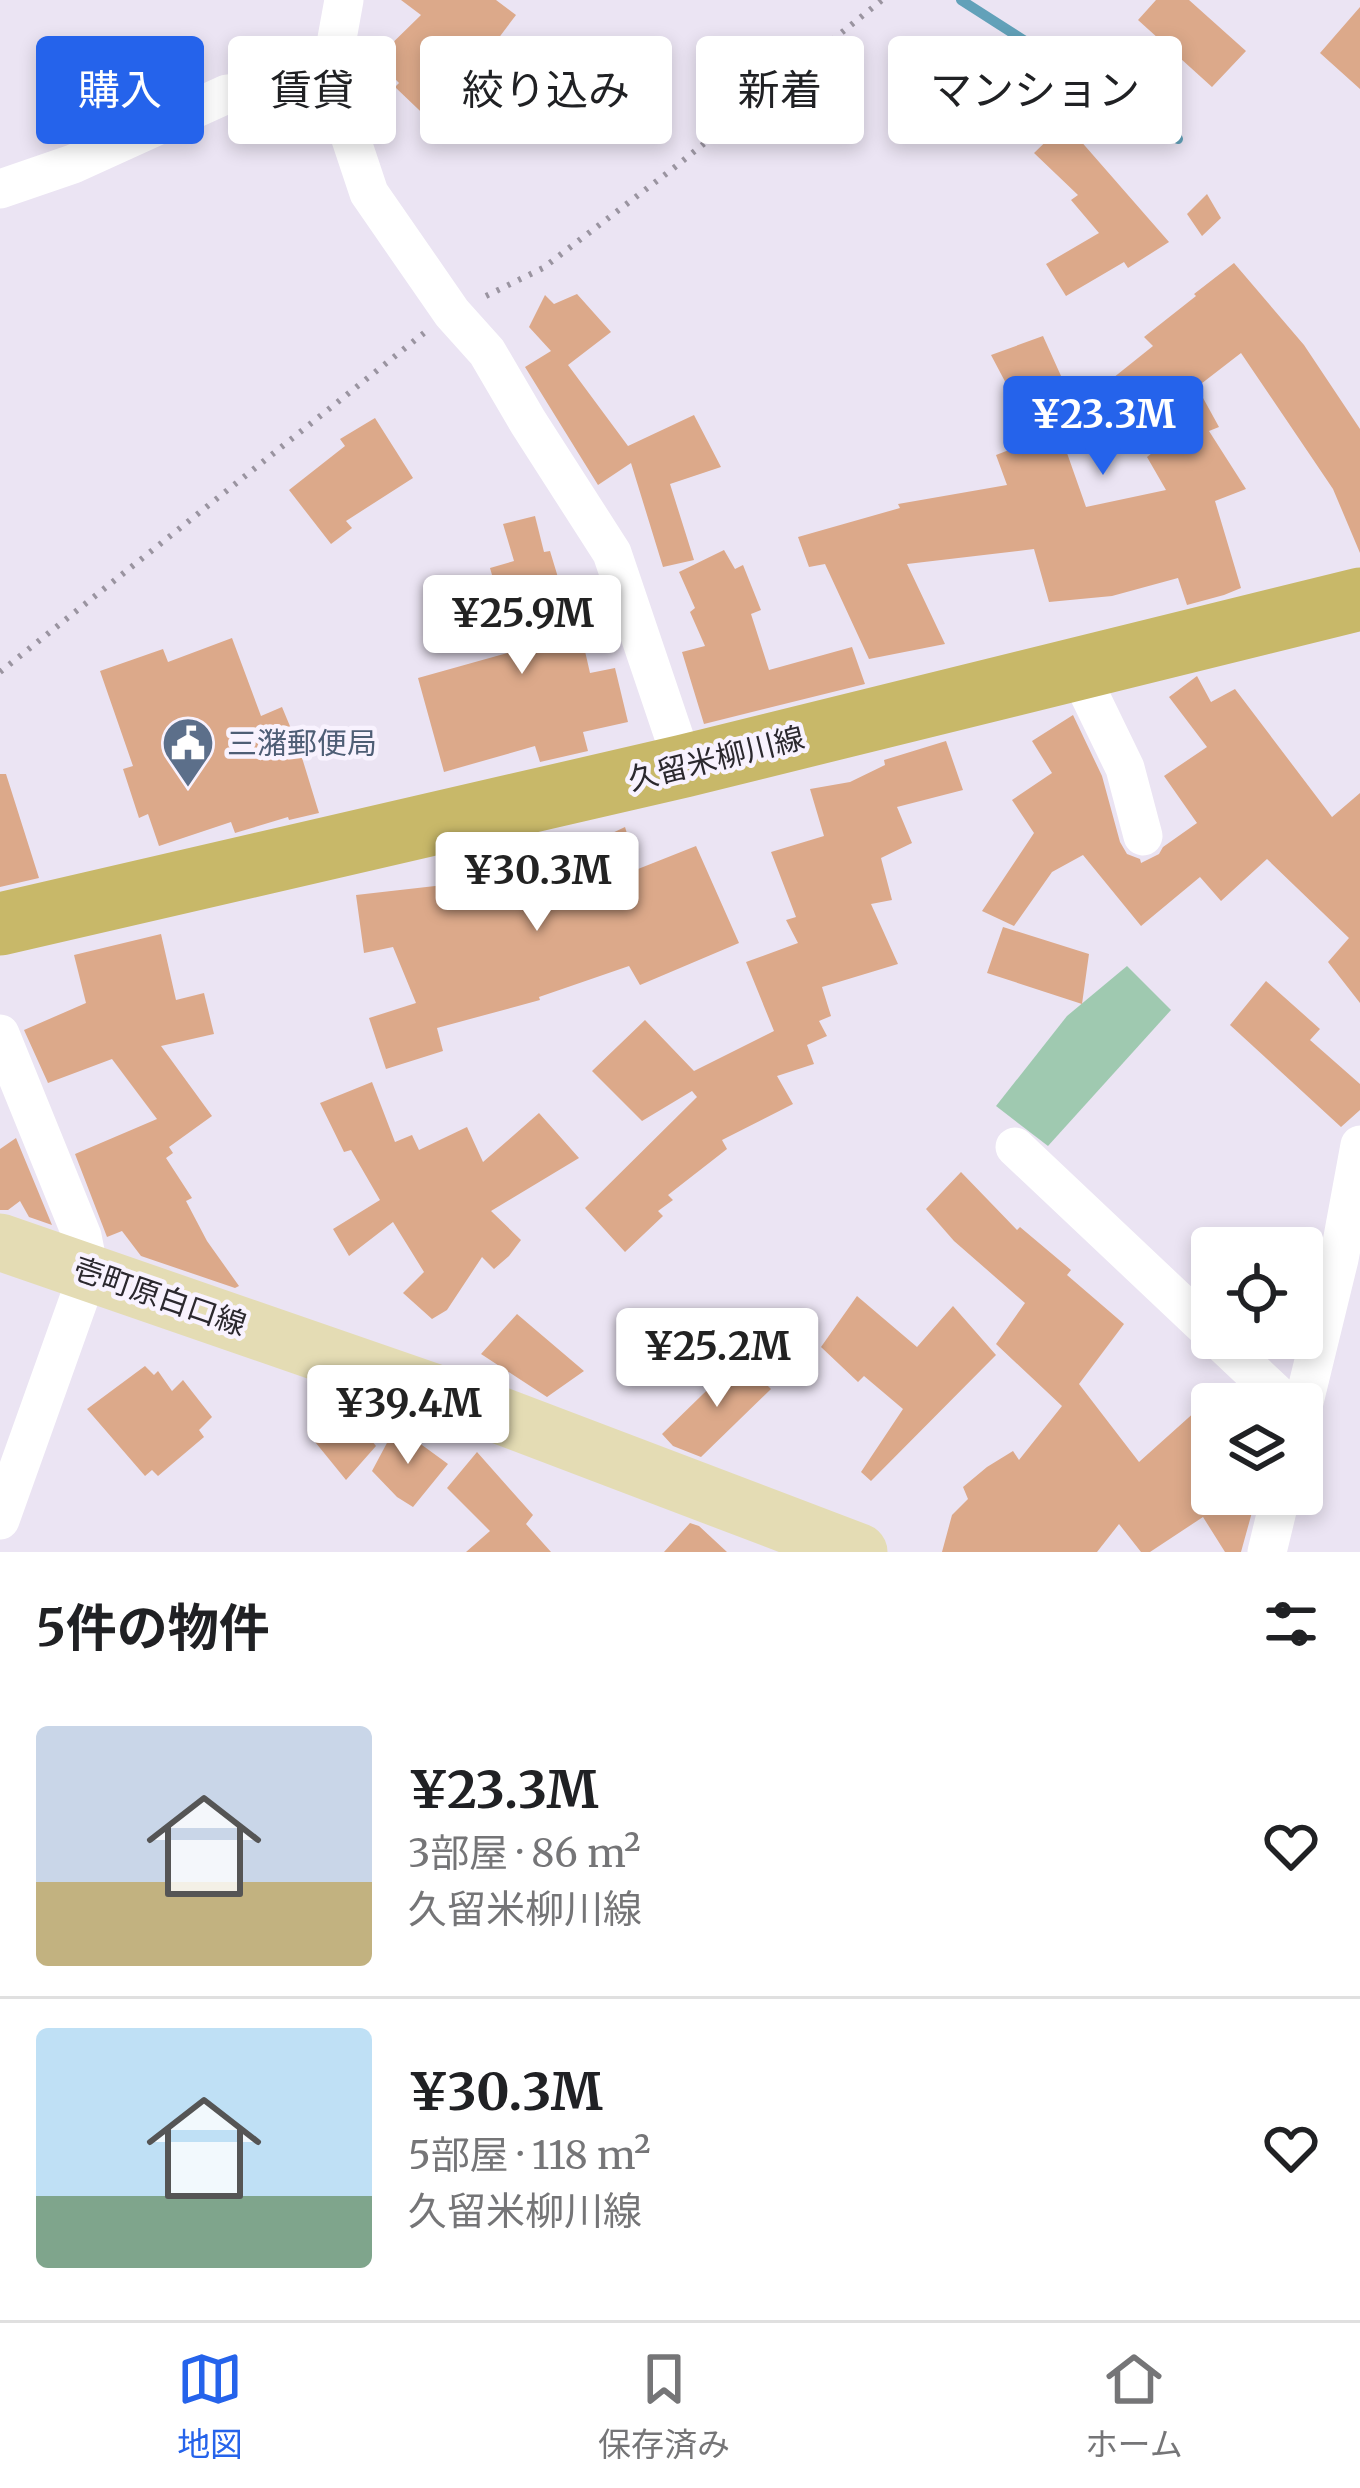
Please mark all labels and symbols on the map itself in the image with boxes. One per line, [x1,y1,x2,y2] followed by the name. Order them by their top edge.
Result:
[1005,376,1201,478] pin: ¥23.3M
[424,575,620,677] pin: ¥25.9M
[160,715,216,789] public building icon: 三潴郵便局
[624,718,808,798] street label: 久留米柳川線
[227,724,377,762] place label: 三潴郵便局
[439,832,635,934] pin: ¥30.3M
[69,1249,251,1343] street label: 壱町原白口線
[619,1308,815,1410] pin: ¥25.2M
[310,1365,506,1467] pin: ¥39.4M

